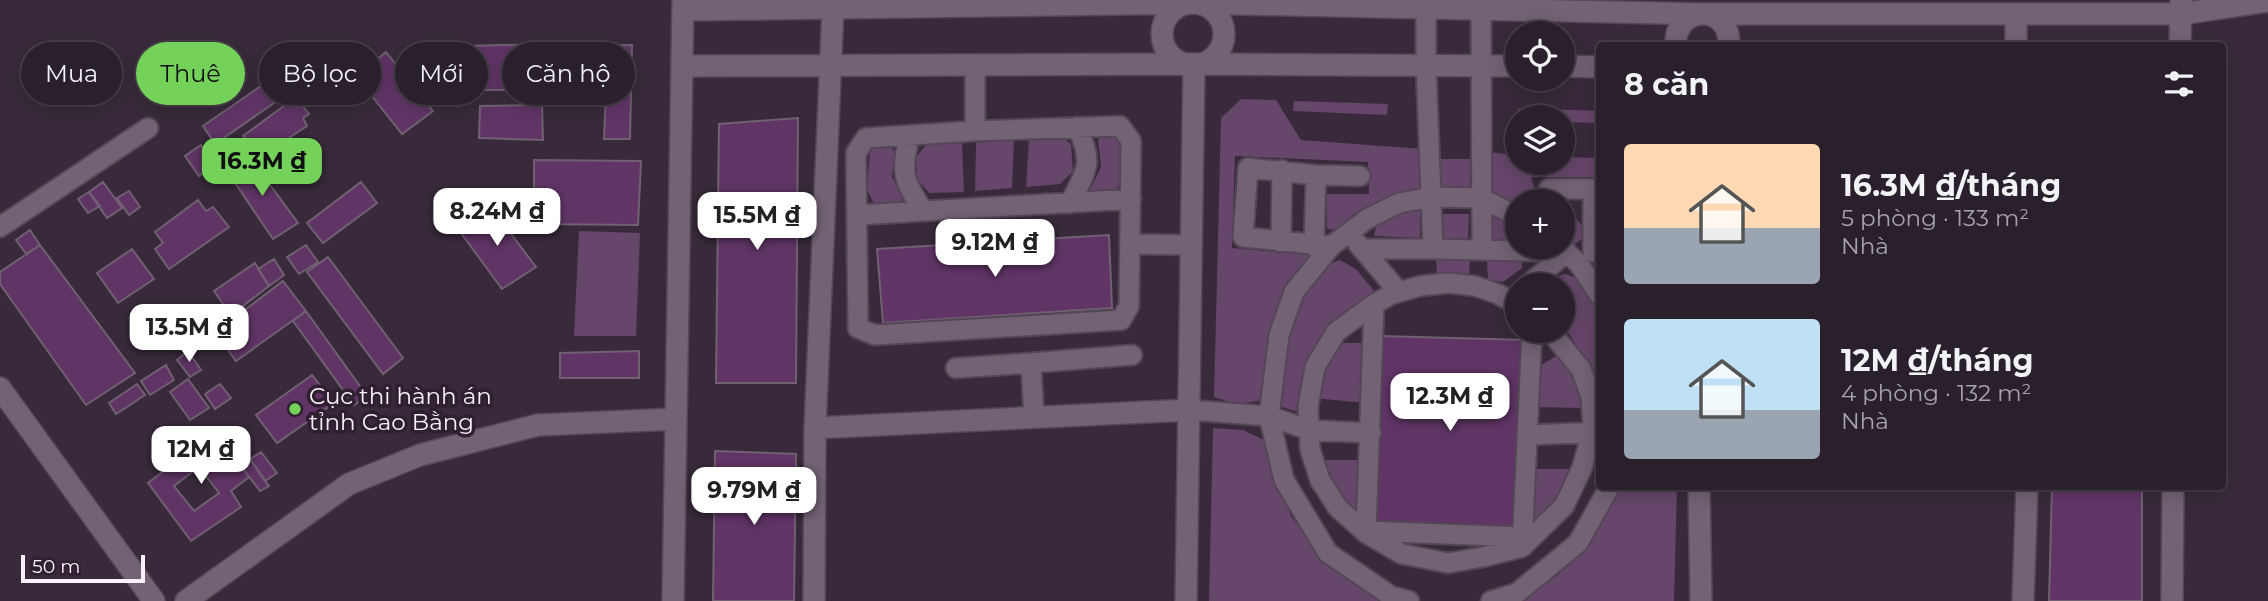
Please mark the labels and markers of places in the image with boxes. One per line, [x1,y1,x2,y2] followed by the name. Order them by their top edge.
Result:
[197,138,327,198] pin: 16.3M ₫
[432,188,562,248] pin: 8.24M ₫
[692,192,822,252] pin: 15.5M ₫
[930,219,1060,279] pin: 9.12M ₫
[124,304,254,364] pin: 13.5M ₫
[1385,374,1515,433] pin: 12.3M ₫
[309,382,492,436] place label: Cục thi hành án tỉnh Cao Bằng
[287,401,303,417] marker: Cục thi hành án tỉnh Cao Bằng
[152,426,250,486] pin: 12M ₫
[689,468,819,527] pin: 9.79M ₫

